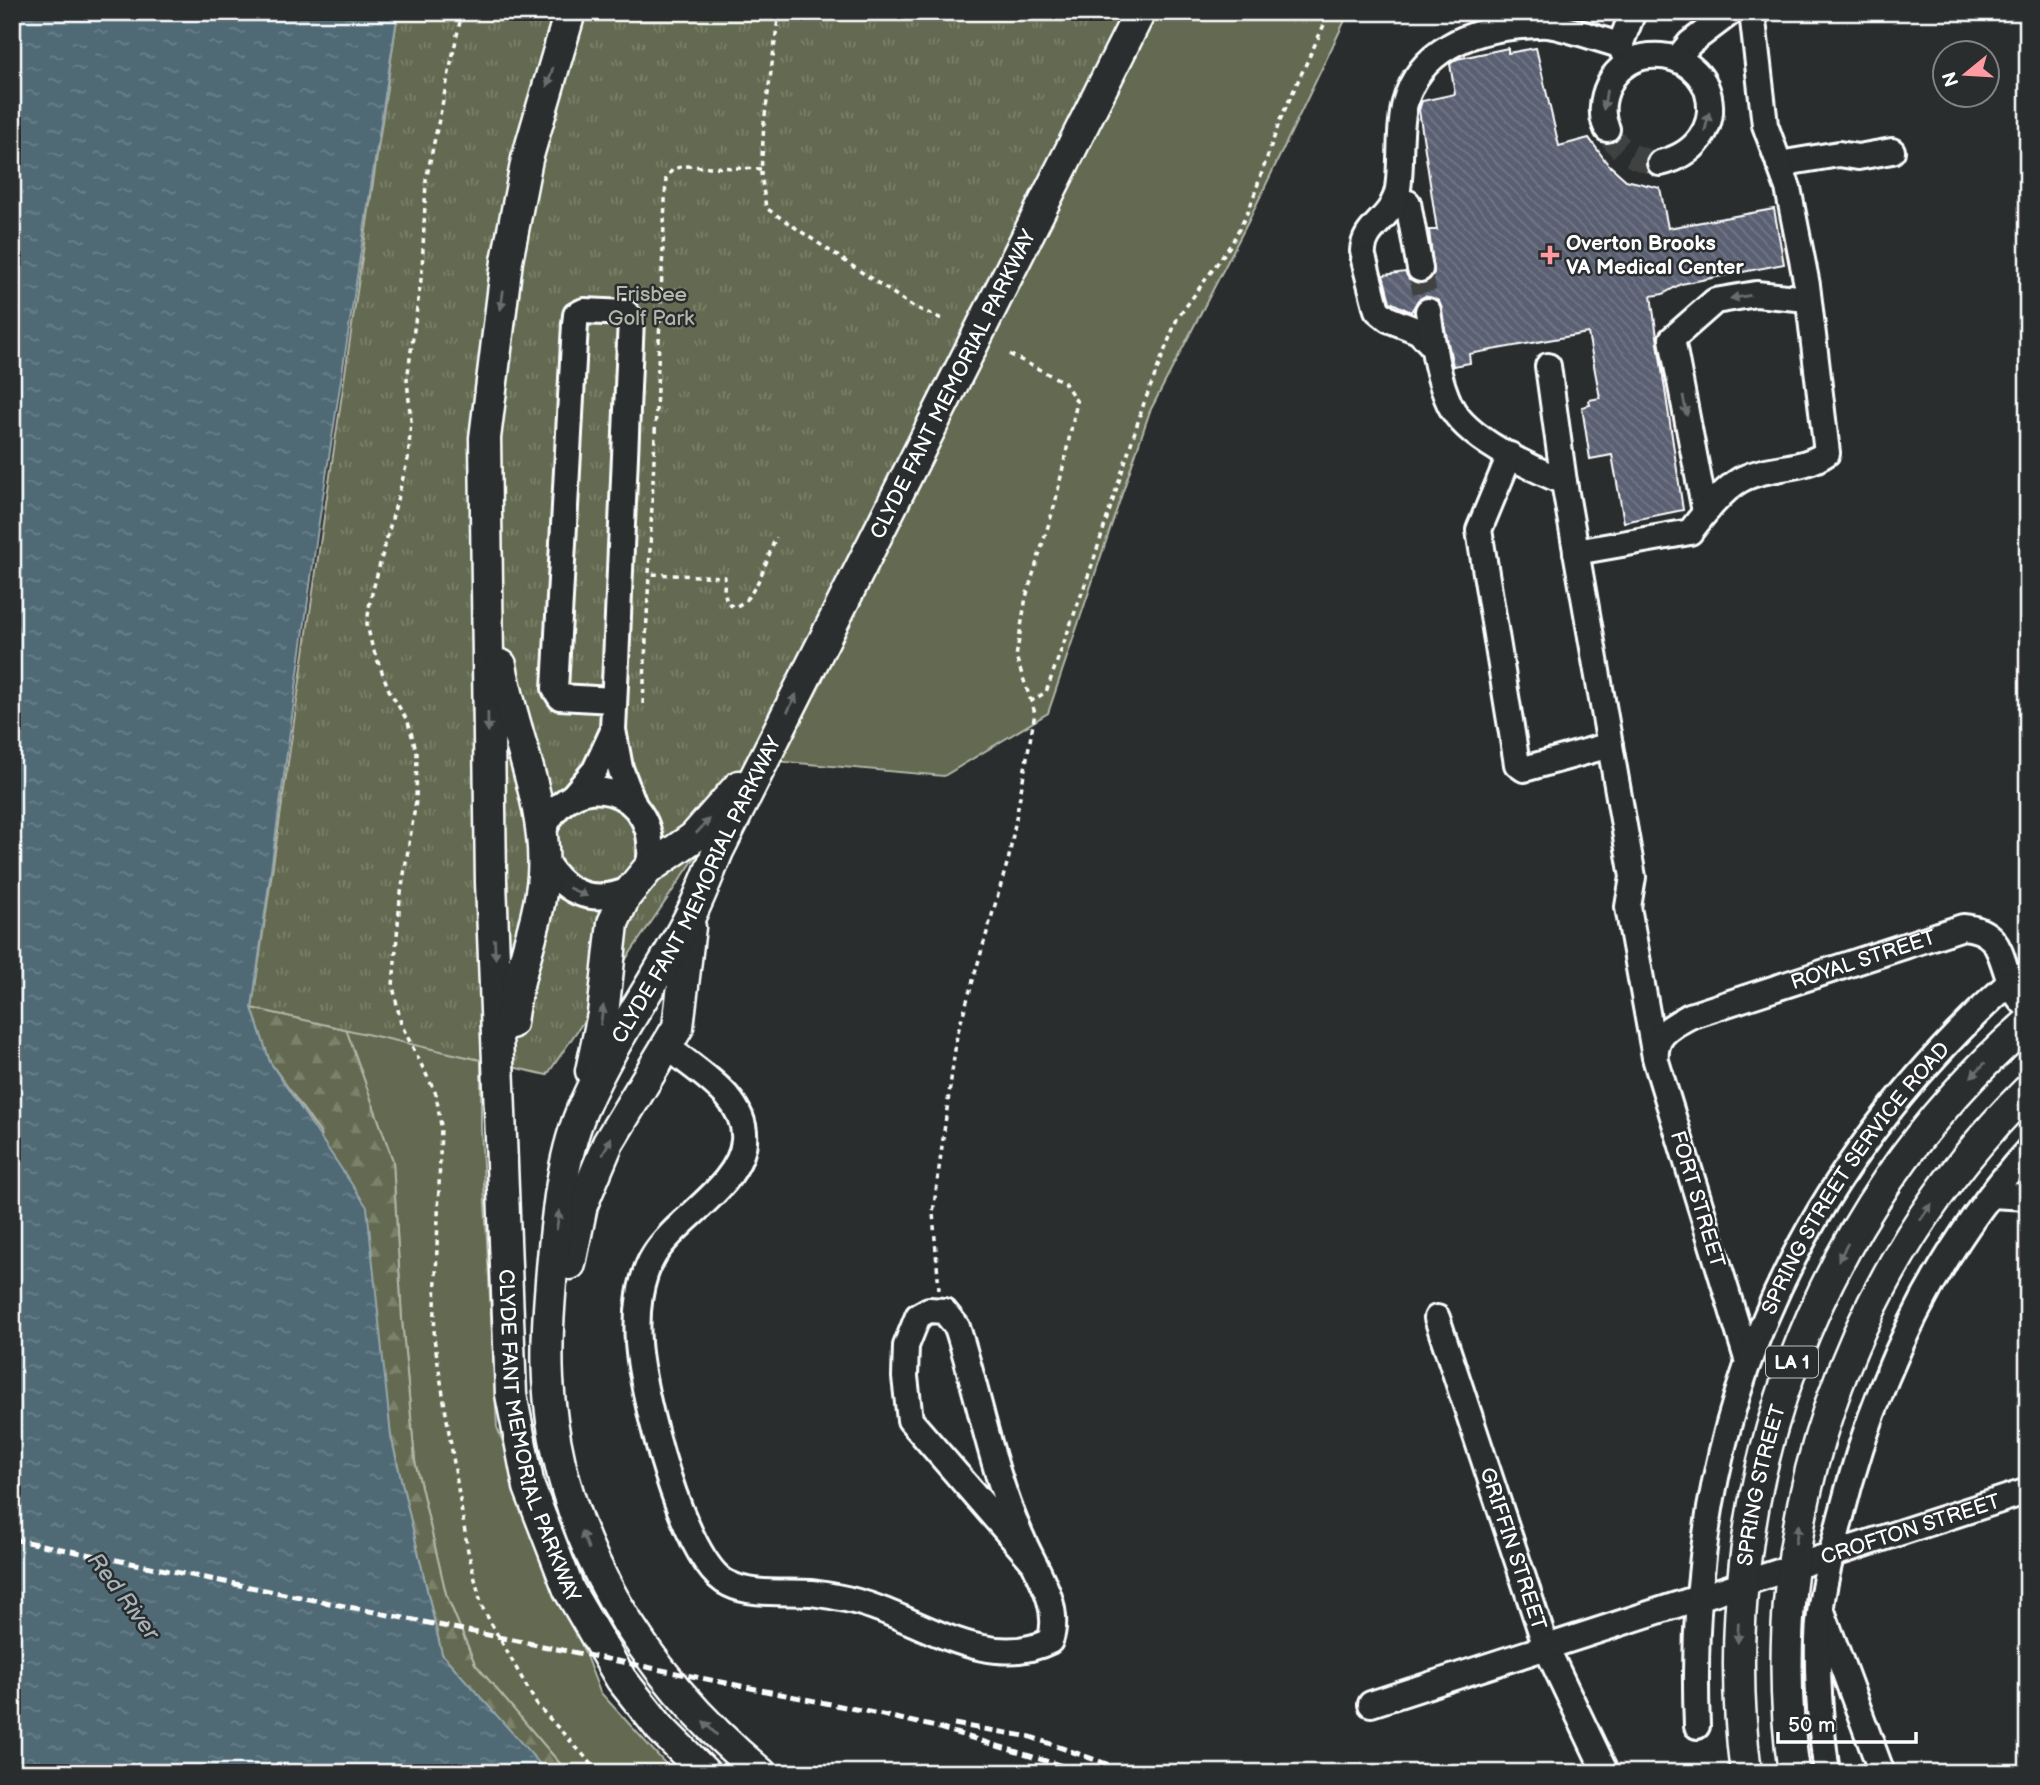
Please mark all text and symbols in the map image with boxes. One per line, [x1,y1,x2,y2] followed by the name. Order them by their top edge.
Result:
[1932,38,2002,108] north arrow
[544,67,554,88] one-way arrow
[1938,68,1964,89] text: N
[1599,89,1610,111] one-way arrow
[1702,111,1713,133] one-way arrow
[865,225,1042,543] street label: CLYDE FANT MEMORIAL PARKWAY
[1566,231,1744,280] place label: Overton Brooks VA Medical Center
[1540,245,1560,265] marker: Overton Brooks VA Medical Center
[608,282,695,331] park label: Frisbee Golf Park
[496,289,507,311] one-way arrow
[1729,292,1751,303] one-way arrow
[1679,395,1690,417] one-way arrow
[785,693,797,713] one-way arrow
[482,711,493,733] one-way arrow
[607,732,787,1048] street label: CLYDE FANT MEMORIAL PARKWAY
[695,817,711,835] one-way arrow
[568,887,589,898] one-way arrow
[1788,925,1939,995] street label: ROYAL STREET
[489,939,500,961] one-way arrow
[597,1003,608,1025] one-way arrow
[1757,1037,1955,1318] street label: SPRING STREET SERVICE ROAD
[1971,1061,1987,1078] one-way arrow
[1665,1128,1730,1271] street label: FORT STREET
[601,1136,613,1156] one-way arrow
[1919,1203,1933,1221] one-way arrow
[552,1209,563,1231] one-way arrow
[1837,1242,1849,1262] one-way arrow
[493,1268,586,1608] street label: CLYDE FANT MEMORIAL PARKWAY
[1766,1346,1818,1378] road number: LA 1
[1733,1401,1791,1567] street label: SPRING STREET
[1474,1464,1552,1634] street label: GRIFFIN STREET
[1818,1489,2004,1570] street label: CROFTON STREET
[1792,1523,1803,1545] one-way arrow
[580,1529,591,1550] one-way arrow
[81,1547,166,1647] water label: Red River
[1732,1622,1744,1644] one-way arrow
[1778,1701,1916,1745] scale bar
[1788,1713,1835,1738] text: 50 m
[701,1720,718,1737] one-way arrow

